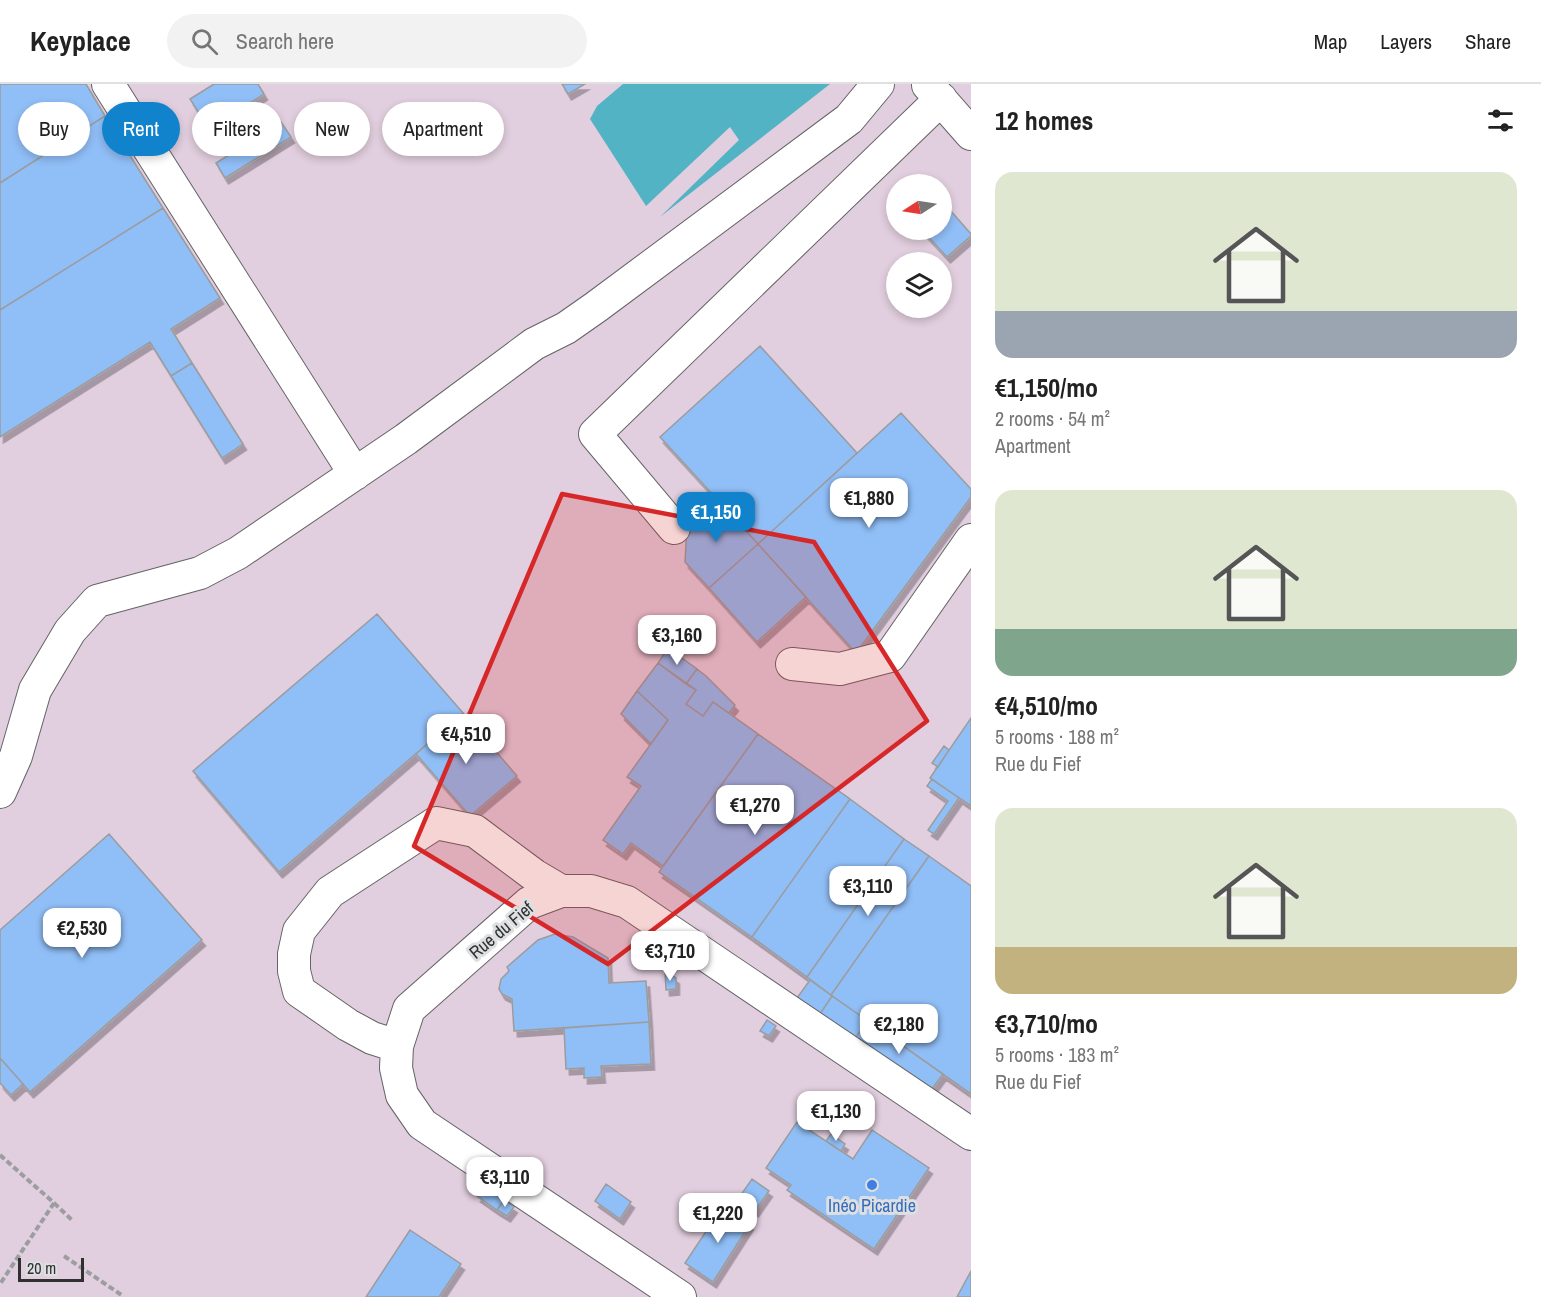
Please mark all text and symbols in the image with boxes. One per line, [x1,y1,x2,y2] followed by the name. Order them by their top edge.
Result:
[167,14,587,68] search box
[30,22,131,60] text: Keyplace
[188,25,221,58] icon: search
[236,26,334,56] text: Search here
[1314,27,1347,56] text: Map
[1380,27,1432,56] text: Layers
[1465,27,1511,56] text: Share
[18,102,90,156] chip: Buy
[102,102,180,156] chip: Rent
[192,102,282,156] chip: Filters
[294,102,370,156] chip: New
[382,102,504,156] chip: Apartment
[995,103,1093,138] text: 12 homes
[1484,104,1517,137] icon: filters
[886,174,952,240] north arrow
[886,174,952,318] map controls
[1202,211,1310,319] icon: home
[886,252,952,318] button: layers
[995,370,1098,405] text: €1,150/mo
[995,405,1110,432] text: 2 rooms · 54 m²
[995,432,1071,459] text: Apartment
[820,478,918,529] pin: €1,880
[844,484,894,511] text: €1,880
[667,492,765,543] pin: €1,150
[691,498,741,525] text: €1,150
[1202,529,1310,637] icon: home
[628,615,726,666] pin: €3,160
[652,621,702,648] text: €3,160
[995,688,1098,723] text: €4,510/mo
[417,714,515,765] pin: €4,510
[441,720,491,747] text: €4,510
[995,723,1119,750] text: 5 rooms · 188 m²
[995,750,1081,777] text: Rue du Fief
[706,785,804,836] pin: €1,270
[730,791,780,818] text: €1,270
[1202,847,1310,955] icon: home
[819,866,917,917] pin: €3,110
[843,872,893,899] text: €3,110
[463,895,539,964] street label: Rue du Fief
[33,908,131,959] pin: €2,530
[57,914,107,941] text: €2,530
[621,931,719,982] pin: €3,710
[645,937,695,964] text: €3,710
[850,1004,948,1055] pin: €2,180
[995,1006,1098,1041] text: €3,710/mo
[874,1010,924,1037] text: €2,180
[995,1041,1119,1068] text: 5 rooms · 183 m²
[995,1068,1081,1095] text: Rue du Fief
[787,1091,885,1142] pin: €1,130
[811,1097,861,1124] text: €1,130
[456,1157,554,1208] pin: €3,110
[480,1163,530,1190] text: €3,110
[865,1178,879,1192] marker: Inéo Picardie
[669,1193,767,1244] pin: €1,220
[828,1193,916,1218] place label: Inéo Picardie
[693,1199,743,1226] text: €1,220
[18,1255,84,1282] scale bar
[27,1257,56,1279] text: 20 m

